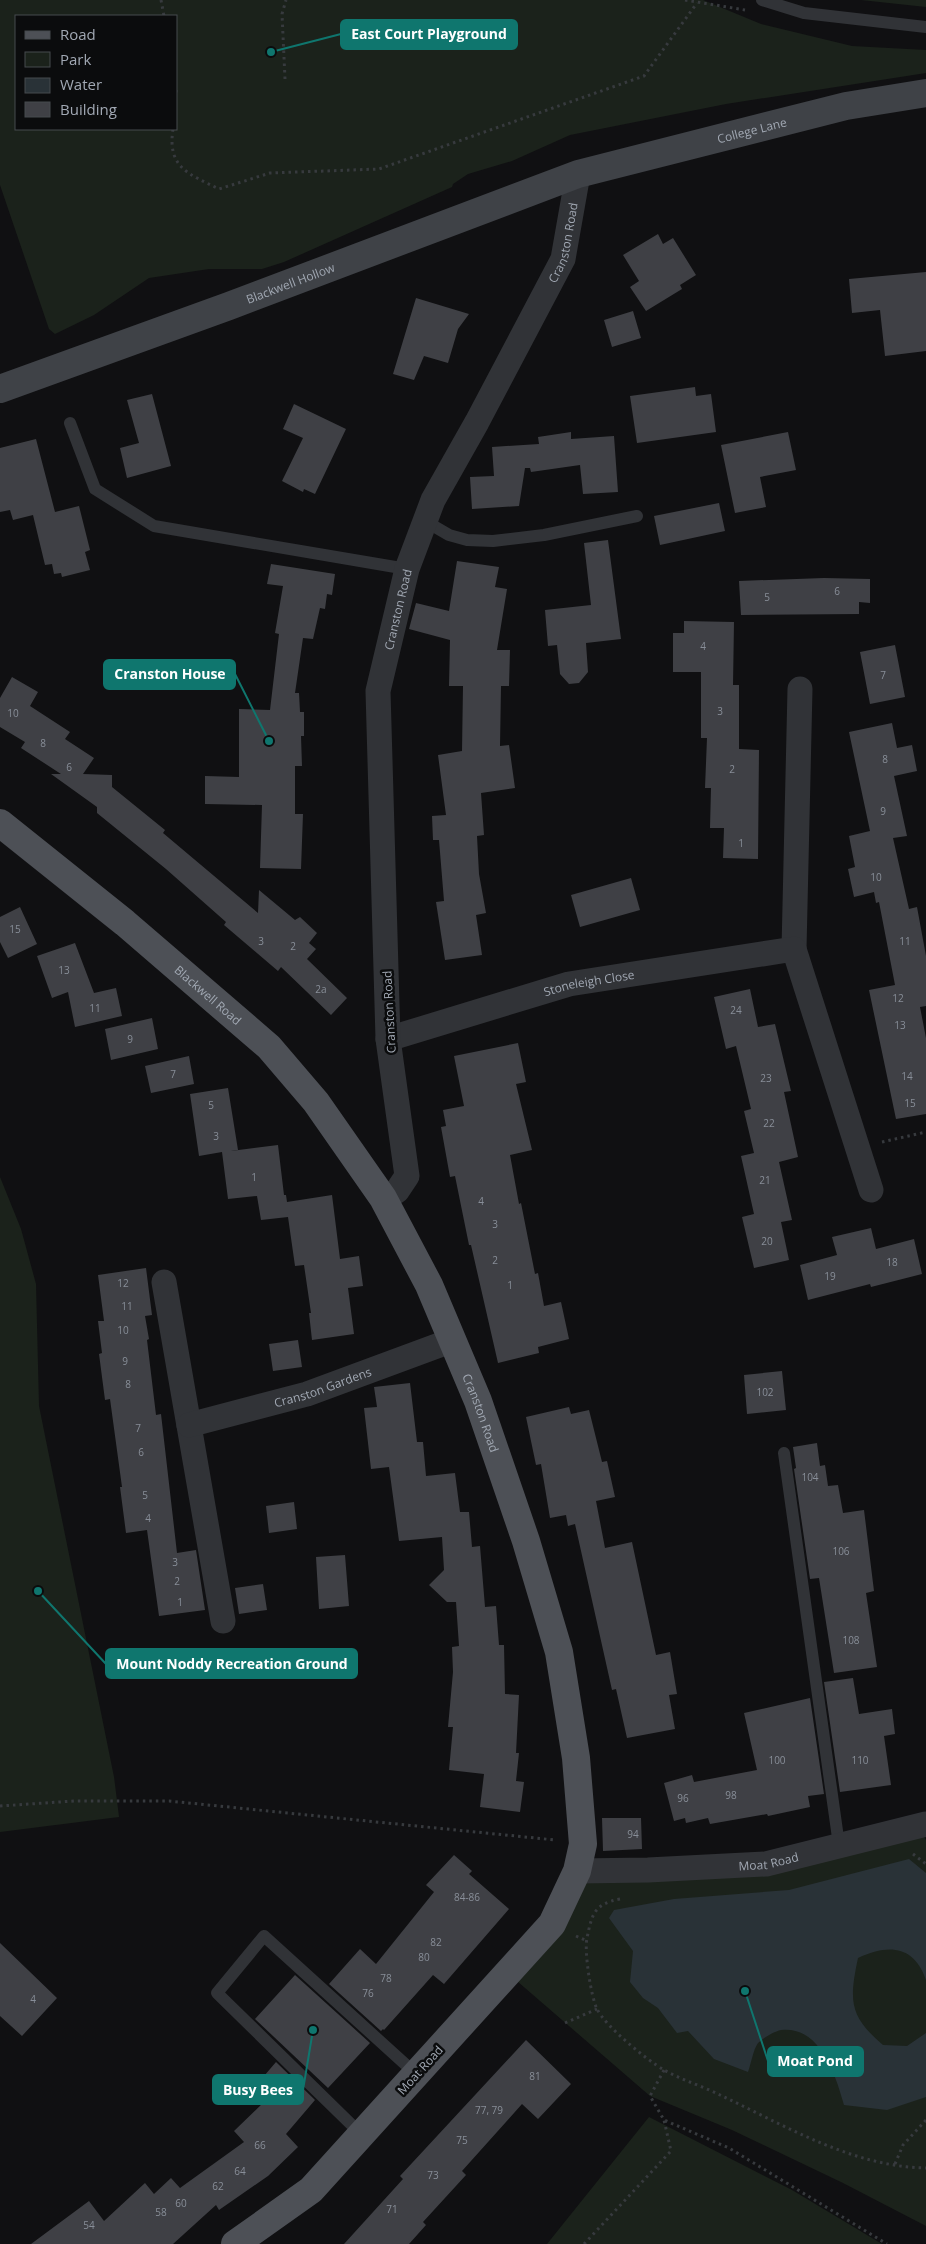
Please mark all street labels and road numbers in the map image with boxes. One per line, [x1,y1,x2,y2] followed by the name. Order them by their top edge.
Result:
[715,113,789,147] street label: College Lane
[544,201,581,286] street label: Cranston Road
[243,258,338,307] street label: Blackwell Hollow
[380,567,415,652] street label: Cranston Road
[171,961,245,1028] street label: Blackwell Road
[541,965,636,1000] street label: Stoneleigh Close
[378,970,400,1054] street label: Cranston Road
[272,1362,374,1411] street label: Cranston Gardens
[459,1371,503,1454] street label: Cranston Road
[738,1848,800,1874] street label: Moat Road
[393,2042,447,2098] street label: Moat Road

